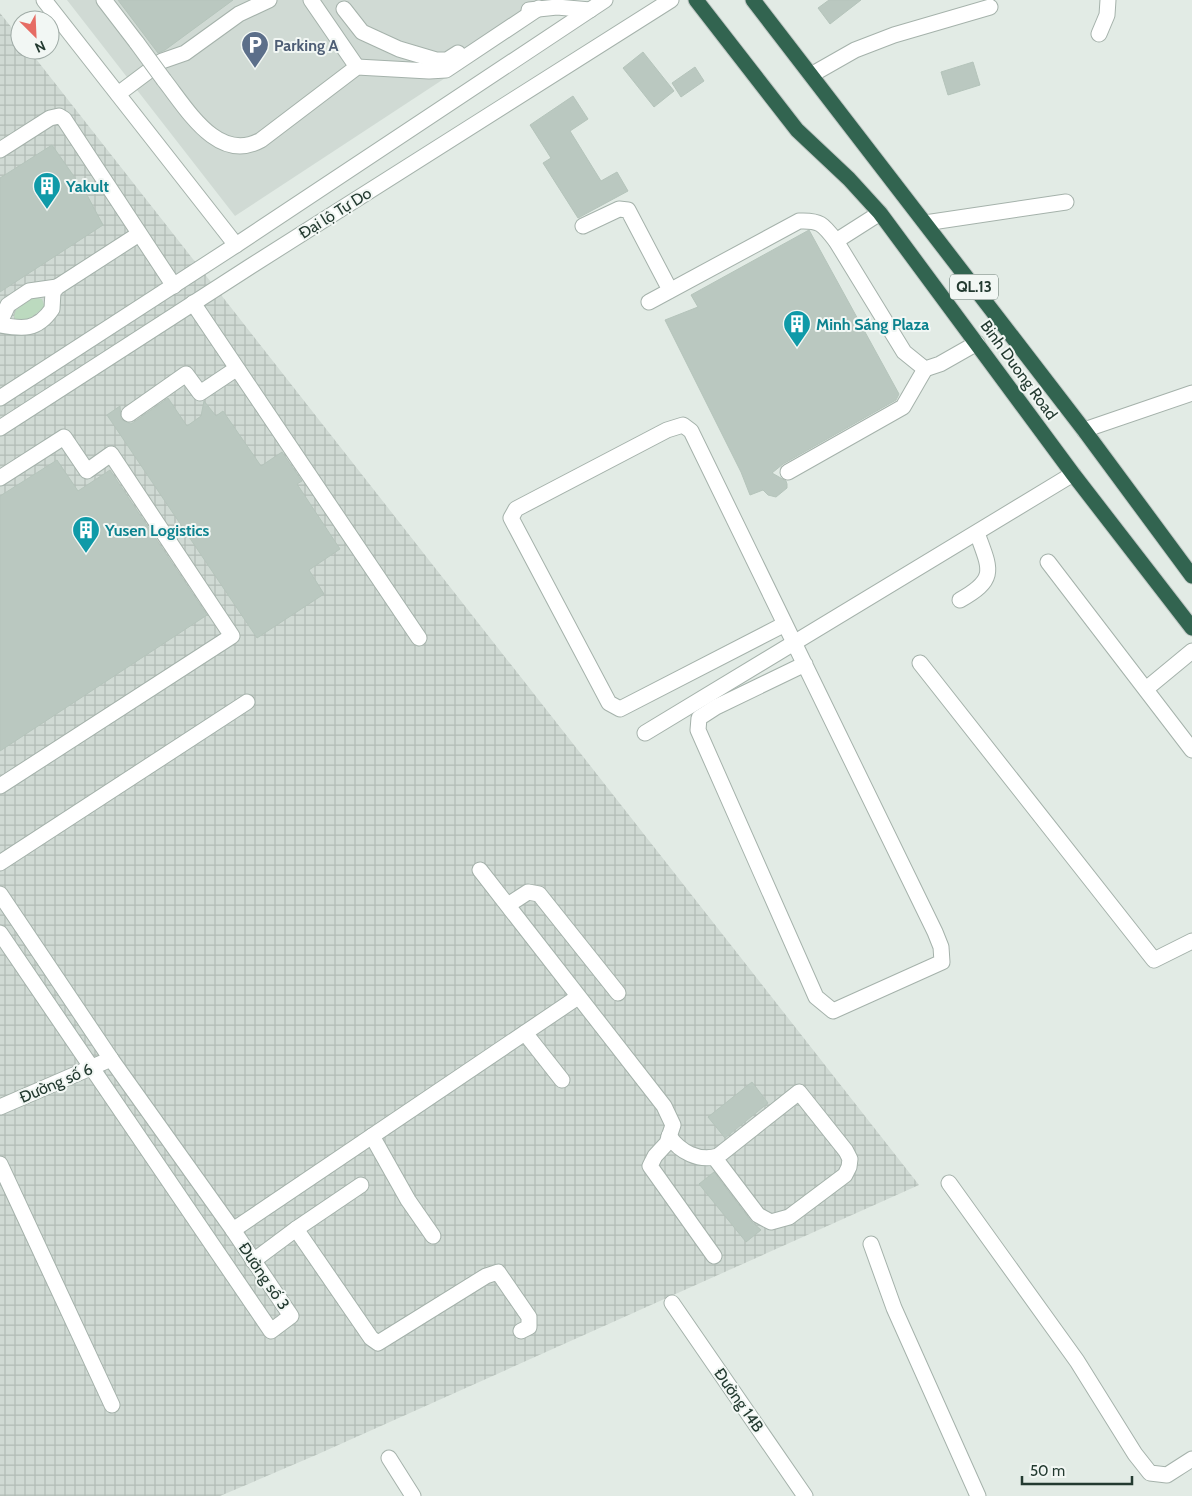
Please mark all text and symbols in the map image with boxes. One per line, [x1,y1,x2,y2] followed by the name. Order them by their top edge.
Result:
[10,10,60,60] north arrow
[240,30,270,69] parking icon: Parking A
[274,36,339,55] place label: Parking A
[32,37,48,57] text: N
[32,171,62,210] building icon: Yakult
[65,177,109,196] place label: Yakult
[295,183,375,243] street label: Đại lộ Tự Do
[950,274,998,300] road number: QL.13
[782,309,812,348] building icon: Minh Sáng Plaza
[816,315,929,334] place label: Minh Sáng Plaza
[977,317,1061,423] street label: Binh Duong Road
[71,515,101,554] building icon: Yusen Logistics
[104,521,210,540] place label: Yusen Logistics
[17,1059,95,1107] street label: Đường số 6
[235,1239,293,1313] street label: Đường số 3
[710,1364,768,1436] street label: Đường 14B
[1022,1454,1132,1486] scale bar
[1030,1462,1065,1480] text: 50 m

